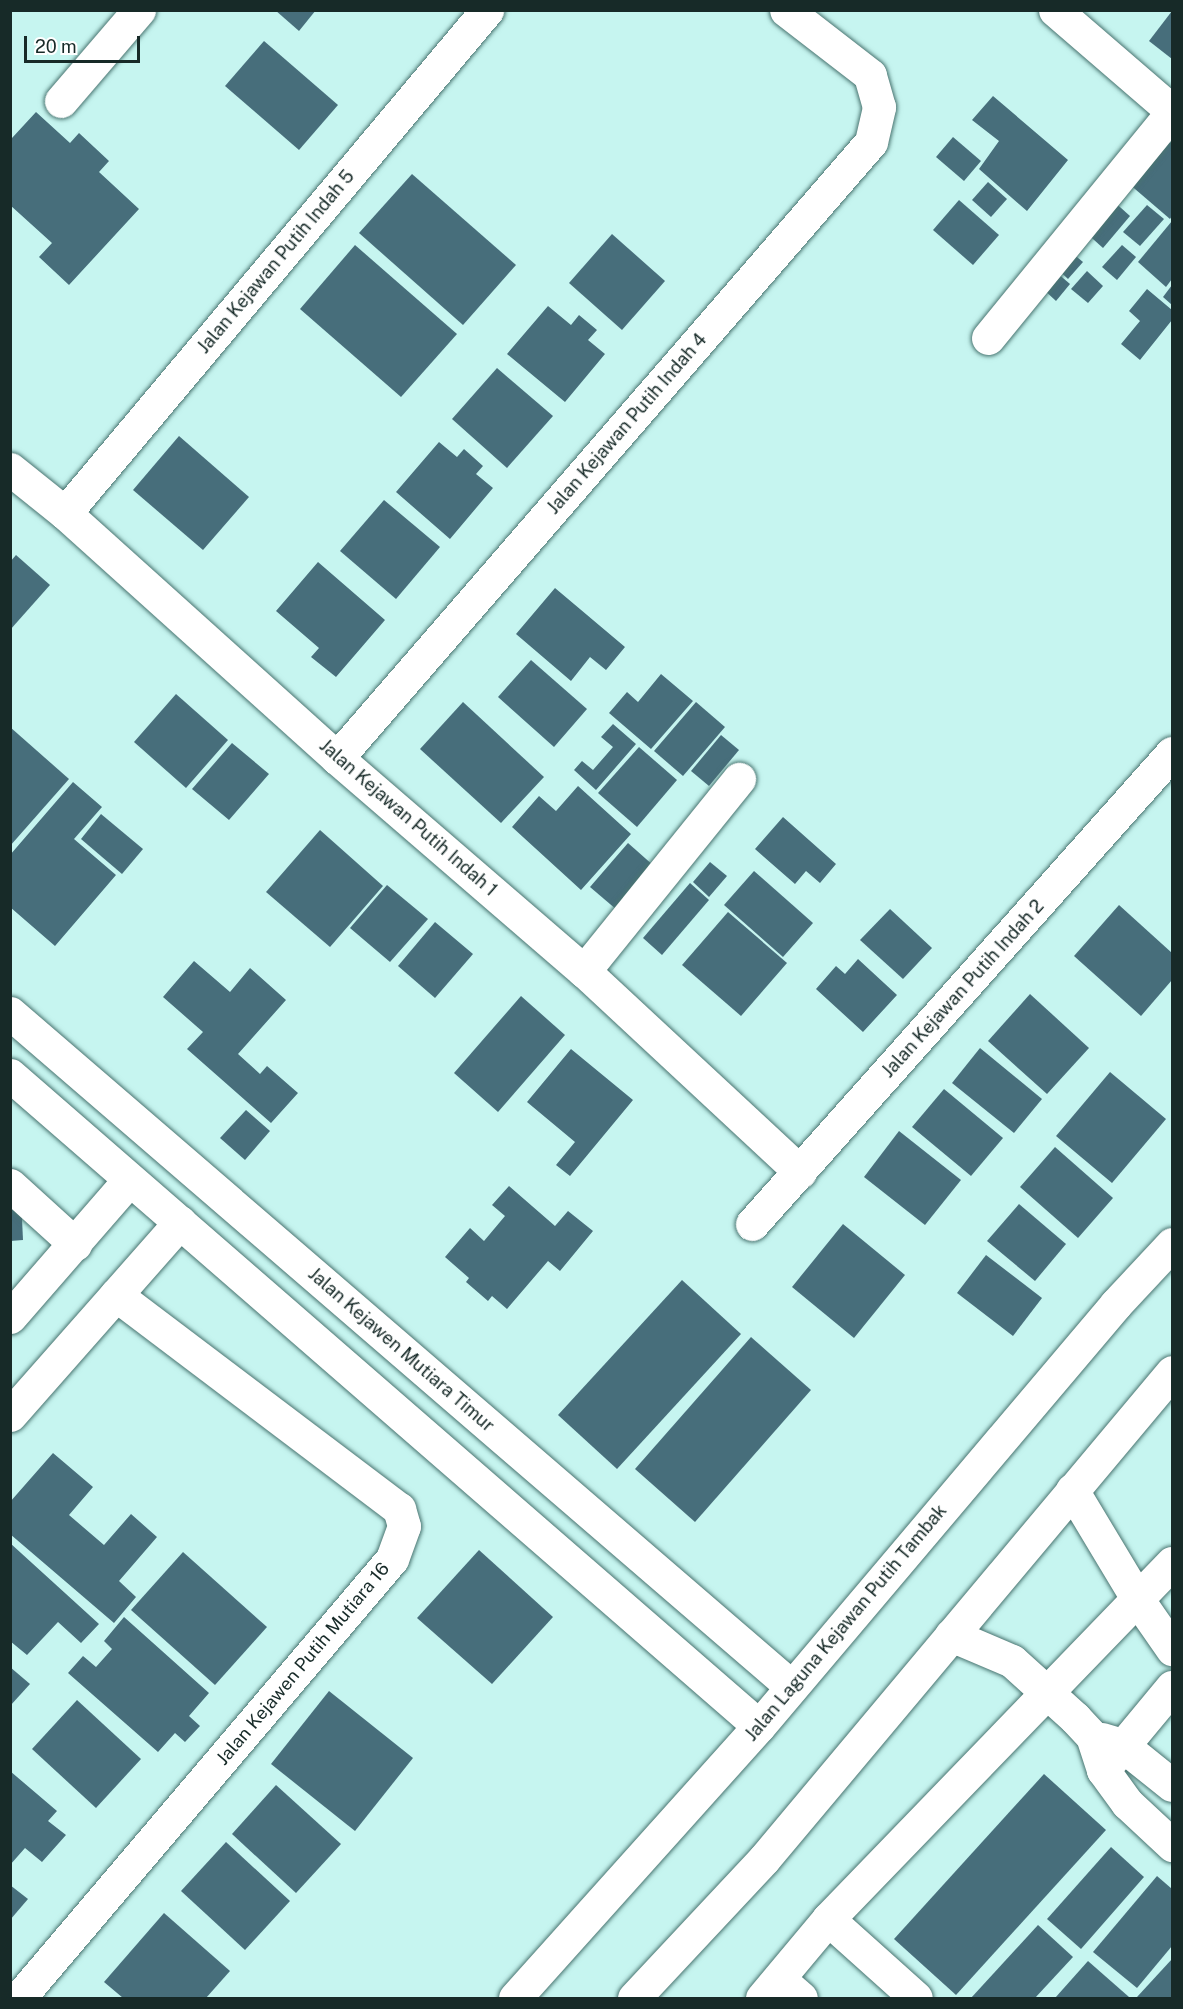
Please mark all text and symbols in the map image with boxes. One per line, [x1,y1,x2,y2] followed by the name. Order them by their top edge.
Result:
[27,24,142,62] scale bar
[35,36,77,57] text: 20 m
[193,166,359,358] street label: Jalan Kejawan Putih Indah 5
[543,329,711,519] street label: Jalan Kejawan Putih Indah 4
[315,735,501,901] street label: Jalan Kejawan Putih Indah 1
[877,896,1049,1082] street label: Jalan Kejawan Putih Indah 2
[304,1263,498,1437] street label: Jalan Kejawen Mutiara Timur
[741,1500,951,1746] street label: Jalan Laguna Kejawan Putih Tambak
[212,1558,394,1770] street label: Jalan Kejawen Putih Mutiara 16

